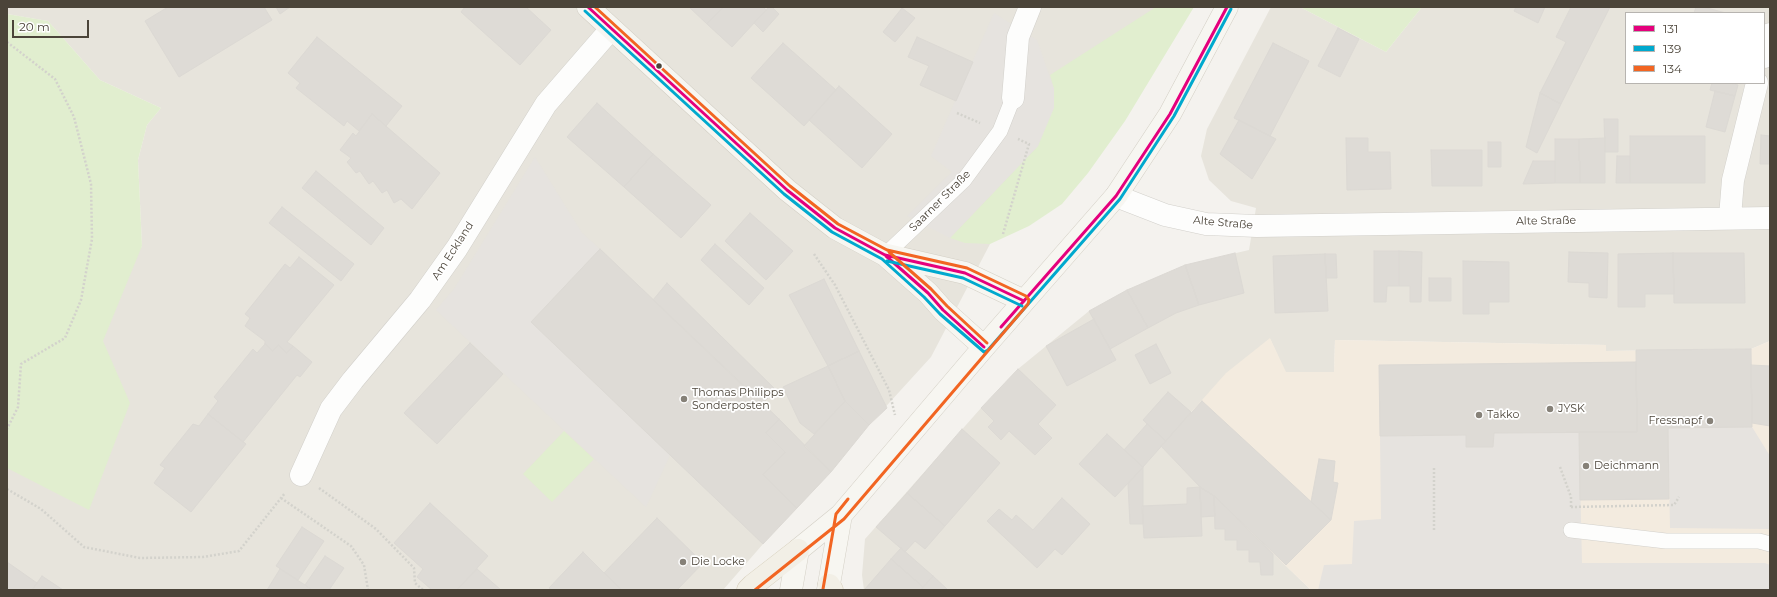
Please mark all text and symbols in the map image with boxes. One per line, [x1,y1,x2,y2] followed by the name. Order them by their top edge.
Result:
[14,12,91,38] scale bar
[1625,12,1765,84] legend
[19,19,50,34] text: 20 m
[1663,21,1678,36] text: 131
[1663,41,1681,56] text: 139
[654,61,664,71] unlabelled marker
[1663,61,1682,76] text: 134
[907,168,973,234] street label: Saarner Straße
[1192,214,1254,232] street label: Alte Straße
[1516,214,1576,228] street label: Alte Straße
[429,219,477,283] street label: Am Eckland
[692,386,784,412] place label: Thomas Philipps Sonderposten
[679,394,689,404] marker: Thomas Philipps Sonderposten
[1558,402,1585,416] place label: JYSK
[1545,404,1555,414] marker: JYSK
[1487,408,1519,422] place label: Takko
[1474,410,1484,420] marker: Takko
[1648,414,1702,428] place label: Fressnapf
[1705,416,1715,426] marker: Fressnapf
[1594,459,1659,473] place label: Deichmann
[1581,461,1591,471] marker: Deichmann
[691,555,745,569] place label: Die Locke
[678,557,688,567] marker: Die Locke

